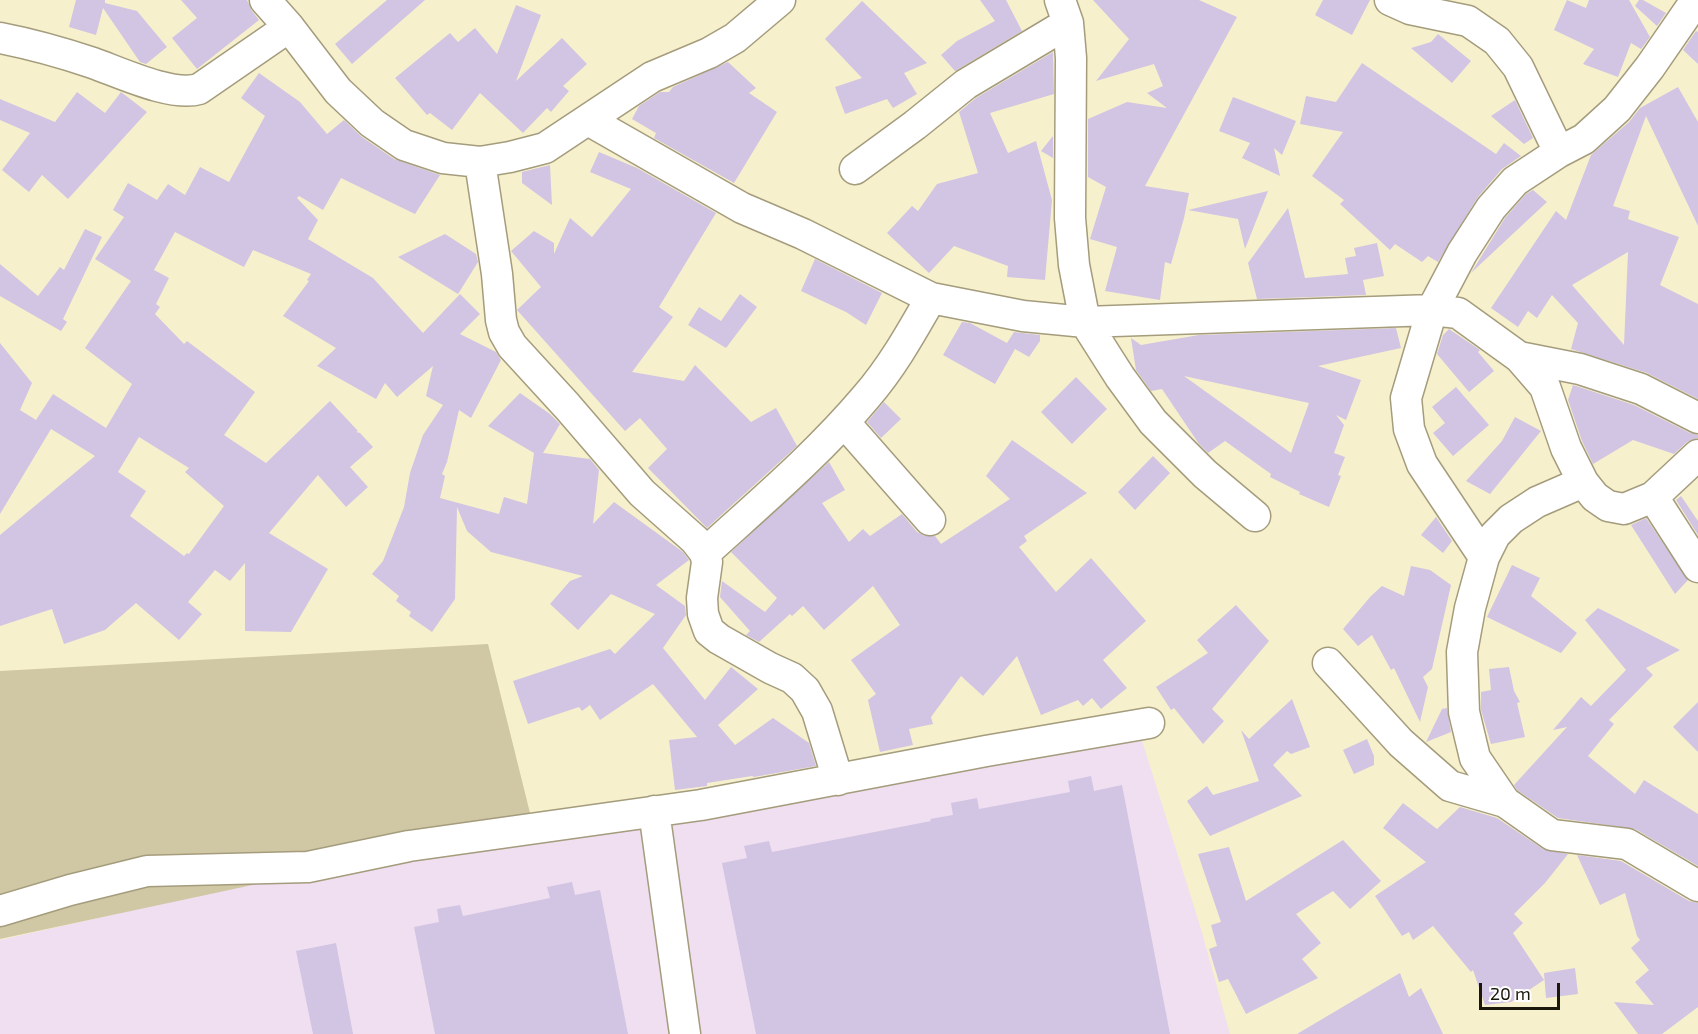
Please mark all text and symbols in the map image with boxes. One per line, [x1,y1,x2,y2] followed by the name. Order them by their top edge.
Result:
[1482,971,1563,1009] scale bar
[1490,982,1531,1004] text: 20 m

